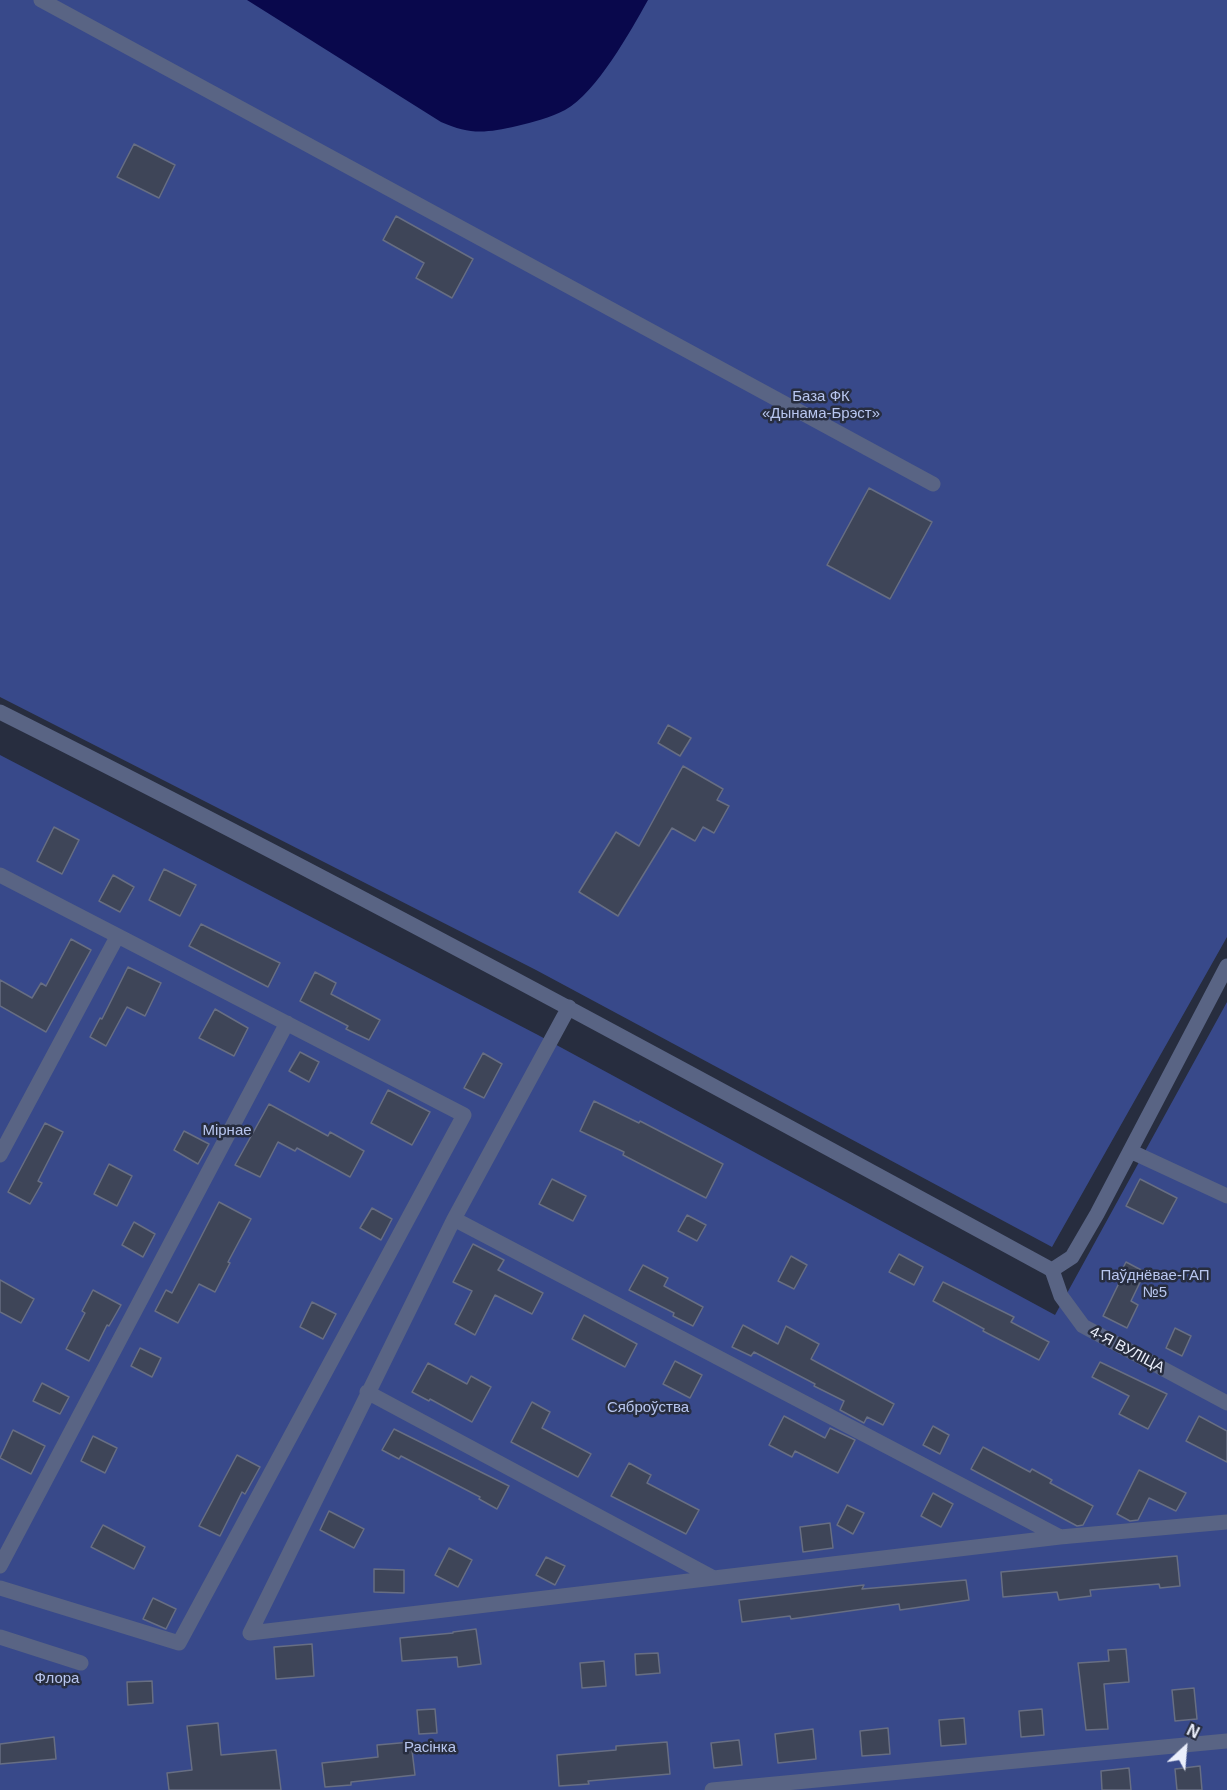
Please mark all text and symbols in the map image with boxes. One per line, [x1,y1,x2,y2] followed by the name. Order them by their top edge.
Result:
[762,388,880,423] park label: База ФК «Дынама-Брэст»
[202,1122,252,1140] park label: Мірнае
[1100,1267,1210,1302] park label: Паўднёвае-ГАП №5
[1087,1323,1167,1377] street label: 4-Я ВУЛІЦА
[607,1399,689,1417] park label: Сяброўства
[35,1670,79,1688] park label: Флора
[1155,1718,1215,1778] north arrow
[1184,1721,1202,1742] text: N
[404,1739,456,1757] park label: Расінка

